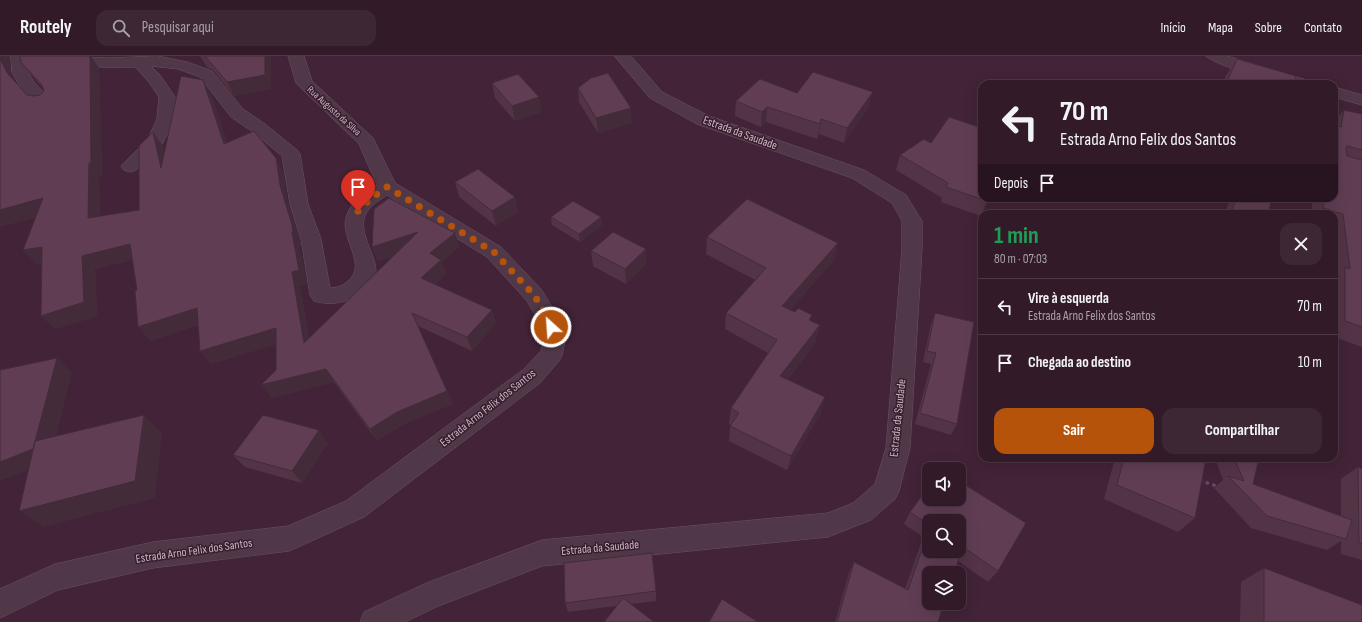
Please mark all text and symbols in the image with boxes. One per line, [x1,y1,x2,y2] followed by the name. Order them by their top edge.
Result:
[96,10,376,46] search box
[20,16,72,39] text: Routely
[110,17,132,39] icon: search
[142,18,214,37] text: Pesquisar aqui
[1160,19,1186,36] text: Início
[1208,19,1233,36] text: Mapa
[1255,19,1282,36] text: Sobre
[1304,19,1342,36] text: Contato
[305,84,364,138] street label: Rua Augusto da Silva
[1060,95,1108,128] text: 70 m
[994,96,1046,148] icon: left
[701,113,779,153] street label: Estrada da Saudade
[1060,129,1236,150] text: Estrada Arno Felix dos Santos
[341,170,375,211] pin
[1036,172,1058,194] icon: arrive
[994,174,1028,193] text: Depois
[347,176,369,198] icon: arrive
[994,221,1039,250] text: 1 min
[1280,223,1322,265] button: close
[994,251,1047,267] text: 80 m · 07:03
[1028,289,1109,308] text: Vire à esquerda
[994,296,1016,318] icon: left
[1297,297,1322,316] text: 70 m
[530,306,572,348] position arrow
[1028,308,1155,324] text: Estrada Arno Felix dos Santos
[994,352,1016,374] icon: arrive
[1028,353,1131,372] text: Chegada ao destino
[1298,353,1322,372] text: 10 m
[437,366,539,450] street label: Estrada Arno Felix dos Santos
[886,378,910,458] street label: Estrada da Saudade
[994,408,1154,454] button: Sair
[1162,408,1322,454] button: Compartilhar
[922,462,966,610] map controls
[922,462,966,506] button: sound
[922,514,966,558] button: search
[135,535,253,567] street label: Estrada Arno Felix dos Santos
[560,537,640,559] street label: Estrada da Saudade
[922,566,966,610] button: layers

